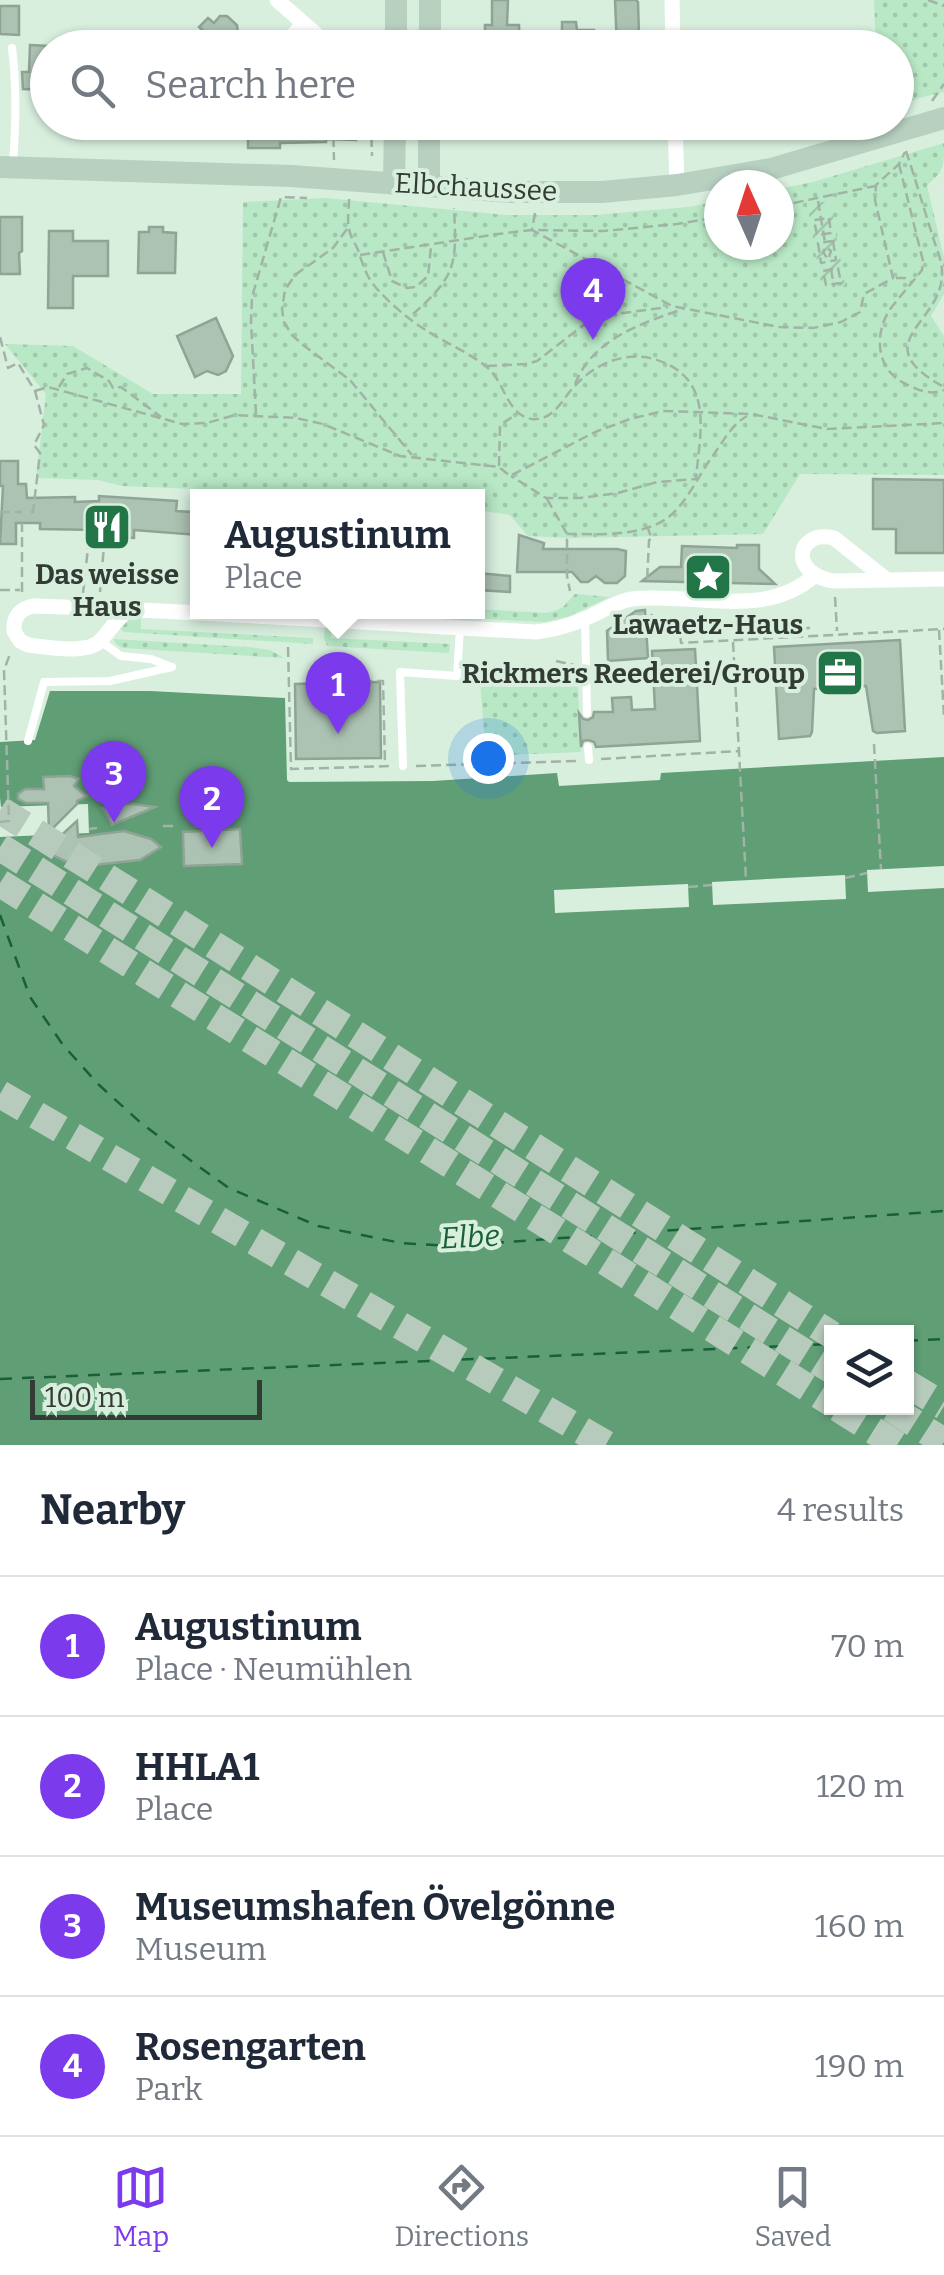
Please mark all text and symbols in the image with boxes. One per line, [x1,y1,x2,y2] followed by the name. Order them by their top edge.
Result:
[30,30,914,140] search box
[65,58,120,113] icon: search
[145,62,356,108] text: Search here
[394,166,558,208] street label: Elbchaussee
[704,170,794,260] north arrow
[560,258,626,340] pin: 4
[190,489,485,619] popup
[81,501,133,553] restaurant icon: Das weisse Haus
[224,512,451,558] text: Augustinum
[682,551,734,603] place icon: Lawaetz-Haus
[35,558,179,623] place label: Das weisse Haus
[224,558,303,596] text: Place
[613,608,803,641] place label: Lawaetz-Haus
[814,647,866,699] office icon: Rickmers Reederei/Group
[306,652,370,734] pin: 1
[462,657,805,690] place label: Rickmers Reederei/Group
[463,733,514,784] your location
[82,740,146,823] pin: 3
[180,766,244,848] pin: 2
[440,1217,500,1257] water label: Elbe
[824,1325,914,1415] map controls
[824,1325,914,1415] button: layers
[30,1375,262,1420] scale bar
[45,1381,125,1414] text: 100 m
[40,1485,185,1535] text: Nearby
[777,1491,904,1529] text: 4 results
[135,1604,362,1650] text: Augustinum
[66,1627,79,1665] text: 1
[831,1627,904,1665] text: 70 m
[135,1650,412,1688] text: Place · Neumühlen
[135,1744,259,1790] text: HHLA1
[63,1767,82,1805] text: 2
[816,1767,904,1805] text: 120 m
[135,1790,213,1828] text: Place
[135,1884,615,1930] text: Museumshafen Övelgönne
[63,1907,82,1945] text: 3
[815,1907,904,1945] text: 160 m
[135,1930,267,1968] text: Museum
[135,2024,366,2070] text: Rosengarten
[63,2047,82,2085] text: 4
[815,2047,904,2085] text: 190 m
[135,2070,202,2108] text: Park
[113,2160,169,2253] tab: Map
[394,2160,529,2253] tab: Directions
[754,2160,831,2253] tab: Saved

